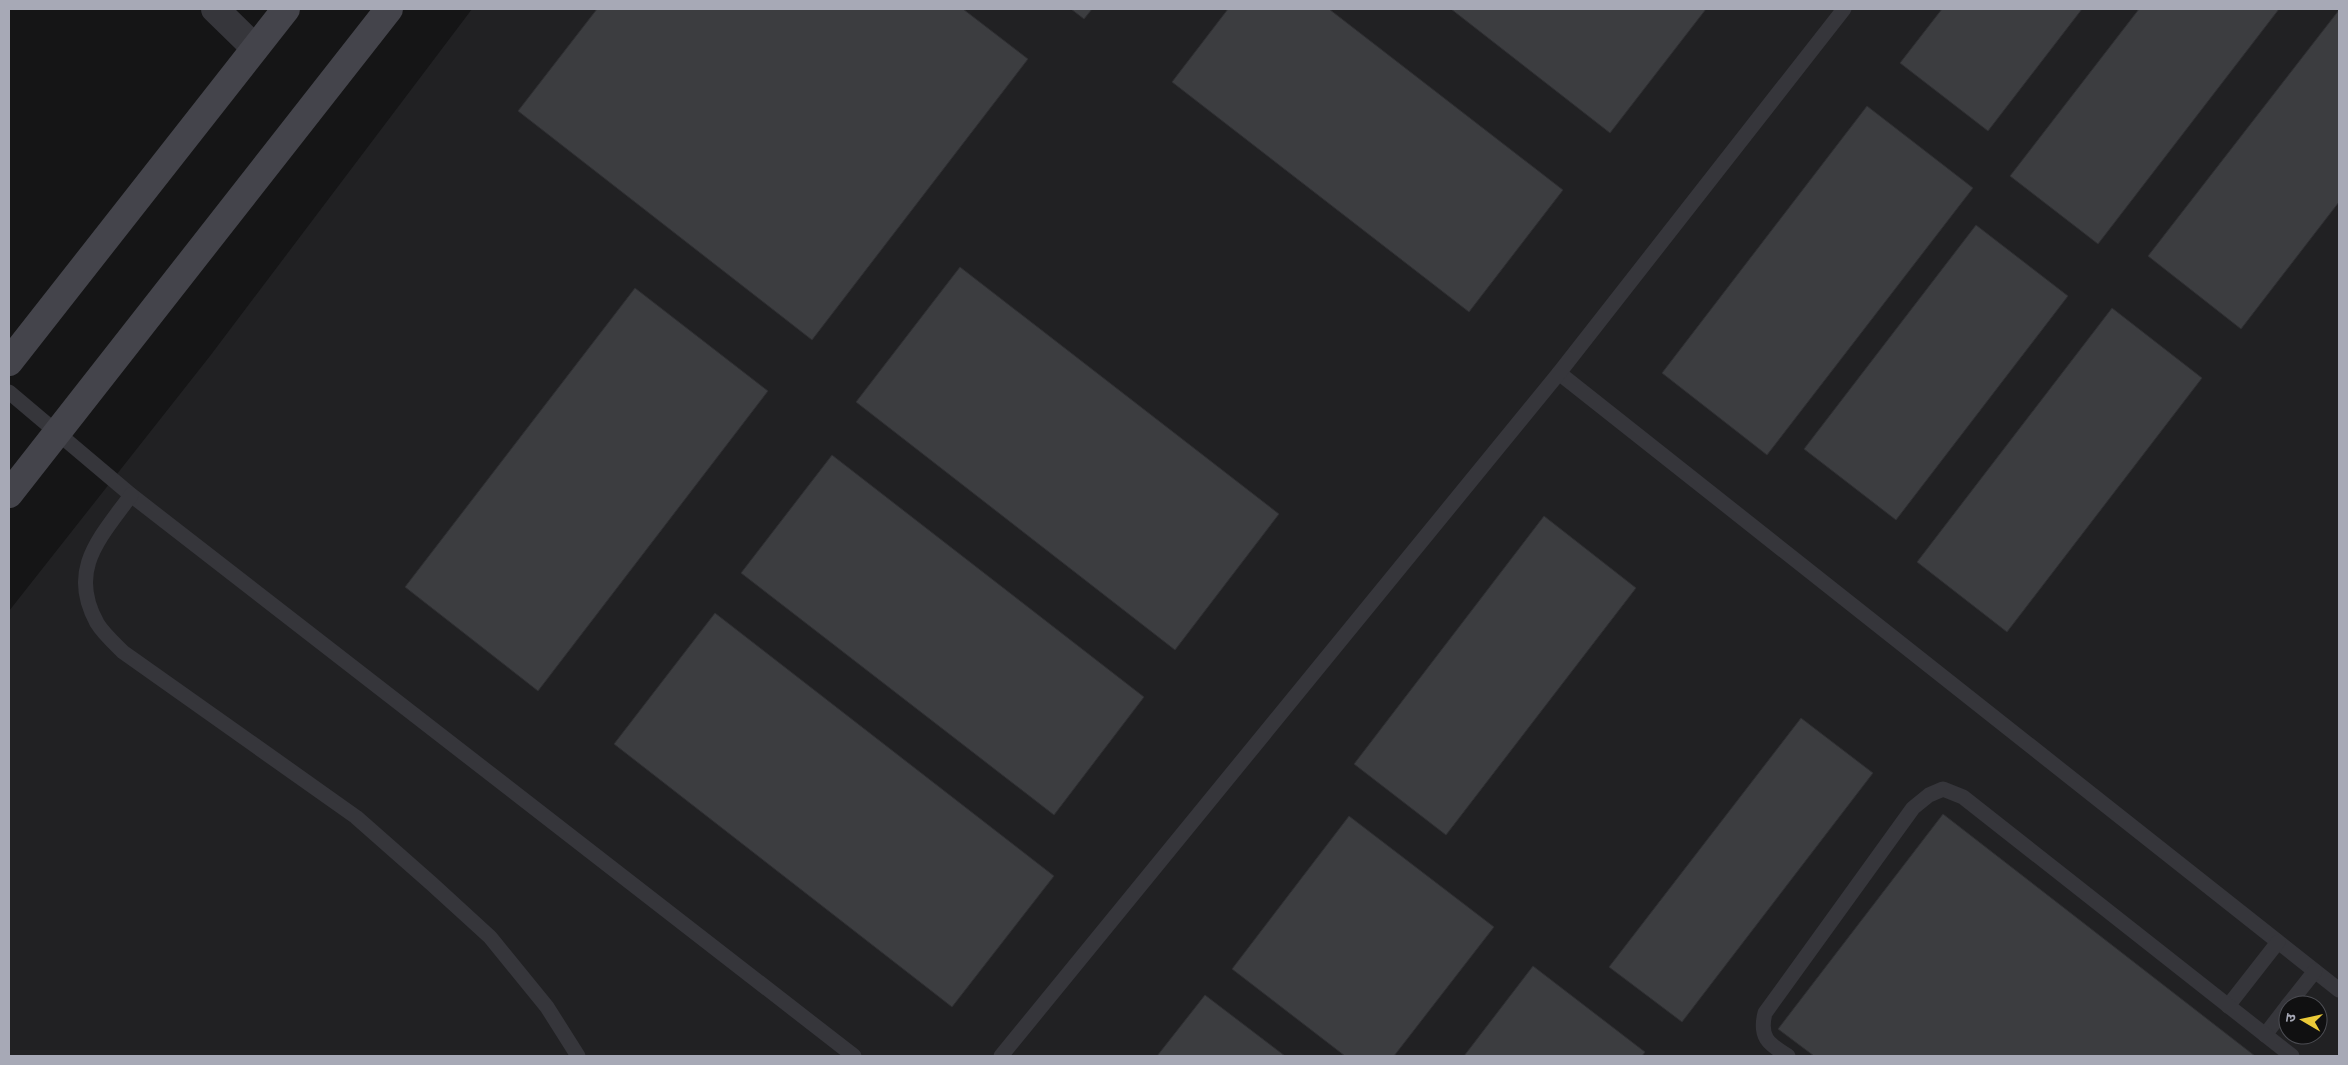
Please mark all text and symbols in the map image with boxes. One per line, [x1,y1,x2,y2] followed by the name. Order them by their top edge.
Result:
[2278,995,2328,1045] north arrow
[2284,1012,2299,1023] text: उ

